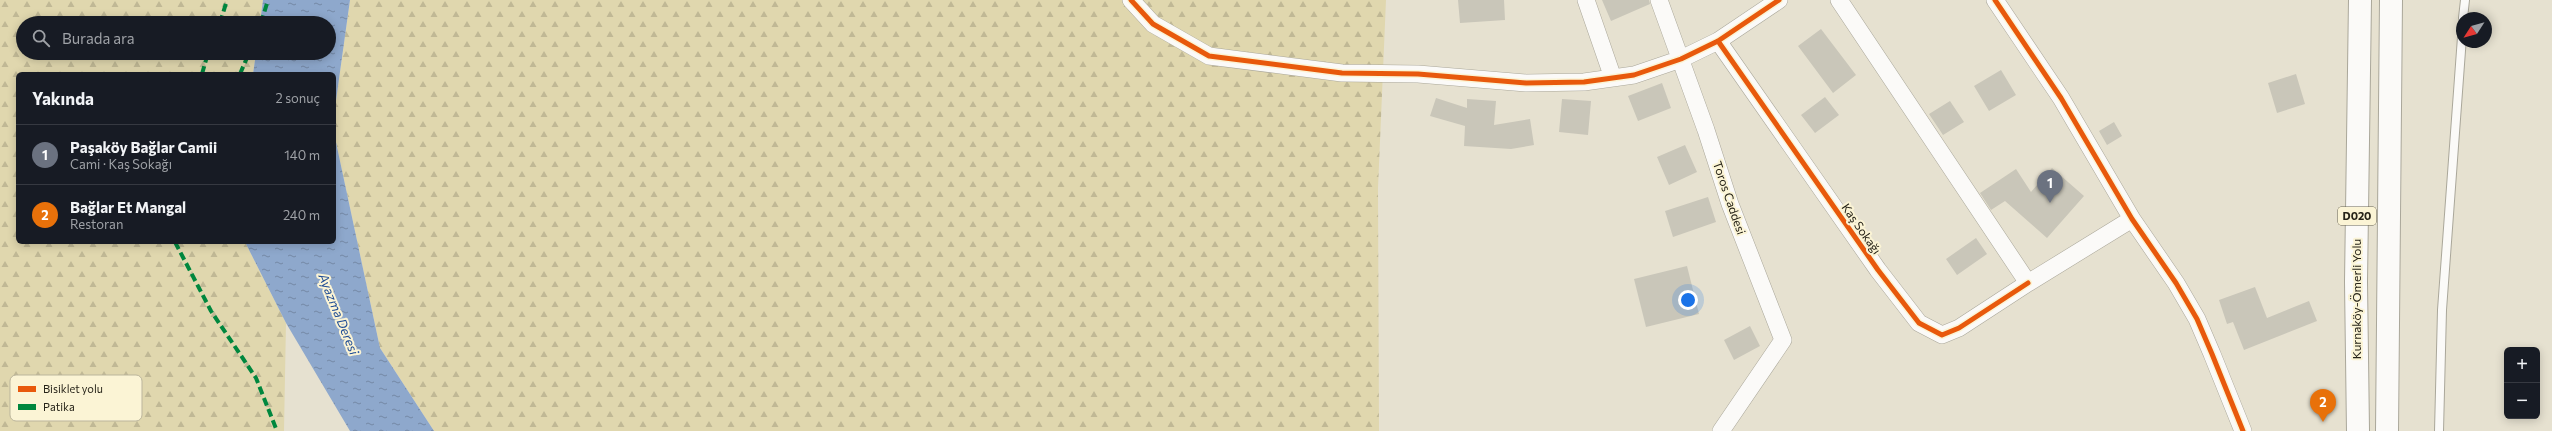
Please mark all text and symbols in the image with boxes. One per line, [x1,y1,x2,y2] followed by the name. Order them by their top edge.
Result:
[2456,12,2492,48] north arrow
[16,16,336,60] search box
[30,27,52,49] icon: search
[62,29,135,47] text: Burada ara
[32,88,94,109] text: Yakında
[275,90,320,106] text: 2 sonuç
[70,138,217,156] text: Paşaköy Bağlar Camii
[42,147,48,163] text: 1
[284,147,320,163] text: 140 m
[70,156,172,172] text: Cami · Kaş Sokağı
[1711,159,1749,236] street label: Toros Caddesi
[2037,170,2063,203] pin: 1
[70,198,186,216] text: Bağlar Et Mangal
[1839,200,1884,256] street label: Kaş Sokağı
[41,207,49,223] text: 2
[283,207,320,223] text: 240 m
[2338,207,2376,225] road number: D020
[70,216,123,232] text: Restoran
[2349,239,2363,359] street label: Kurnaköy-Ömerli Yolu
[315,270,363,358] water label: Ayazma Deresi
[1678,290,1698,310] your location
[2504,347,2540,419] map controls
[2504,347,2540,383] button: +
[10,375,142,421] legend
[43,382,103,395] text: Bisiklet yolu
[2504,383,2540,419] button: −
[2310,389,2336,422] pin: 2
[43,400,75,413] text: Patika

